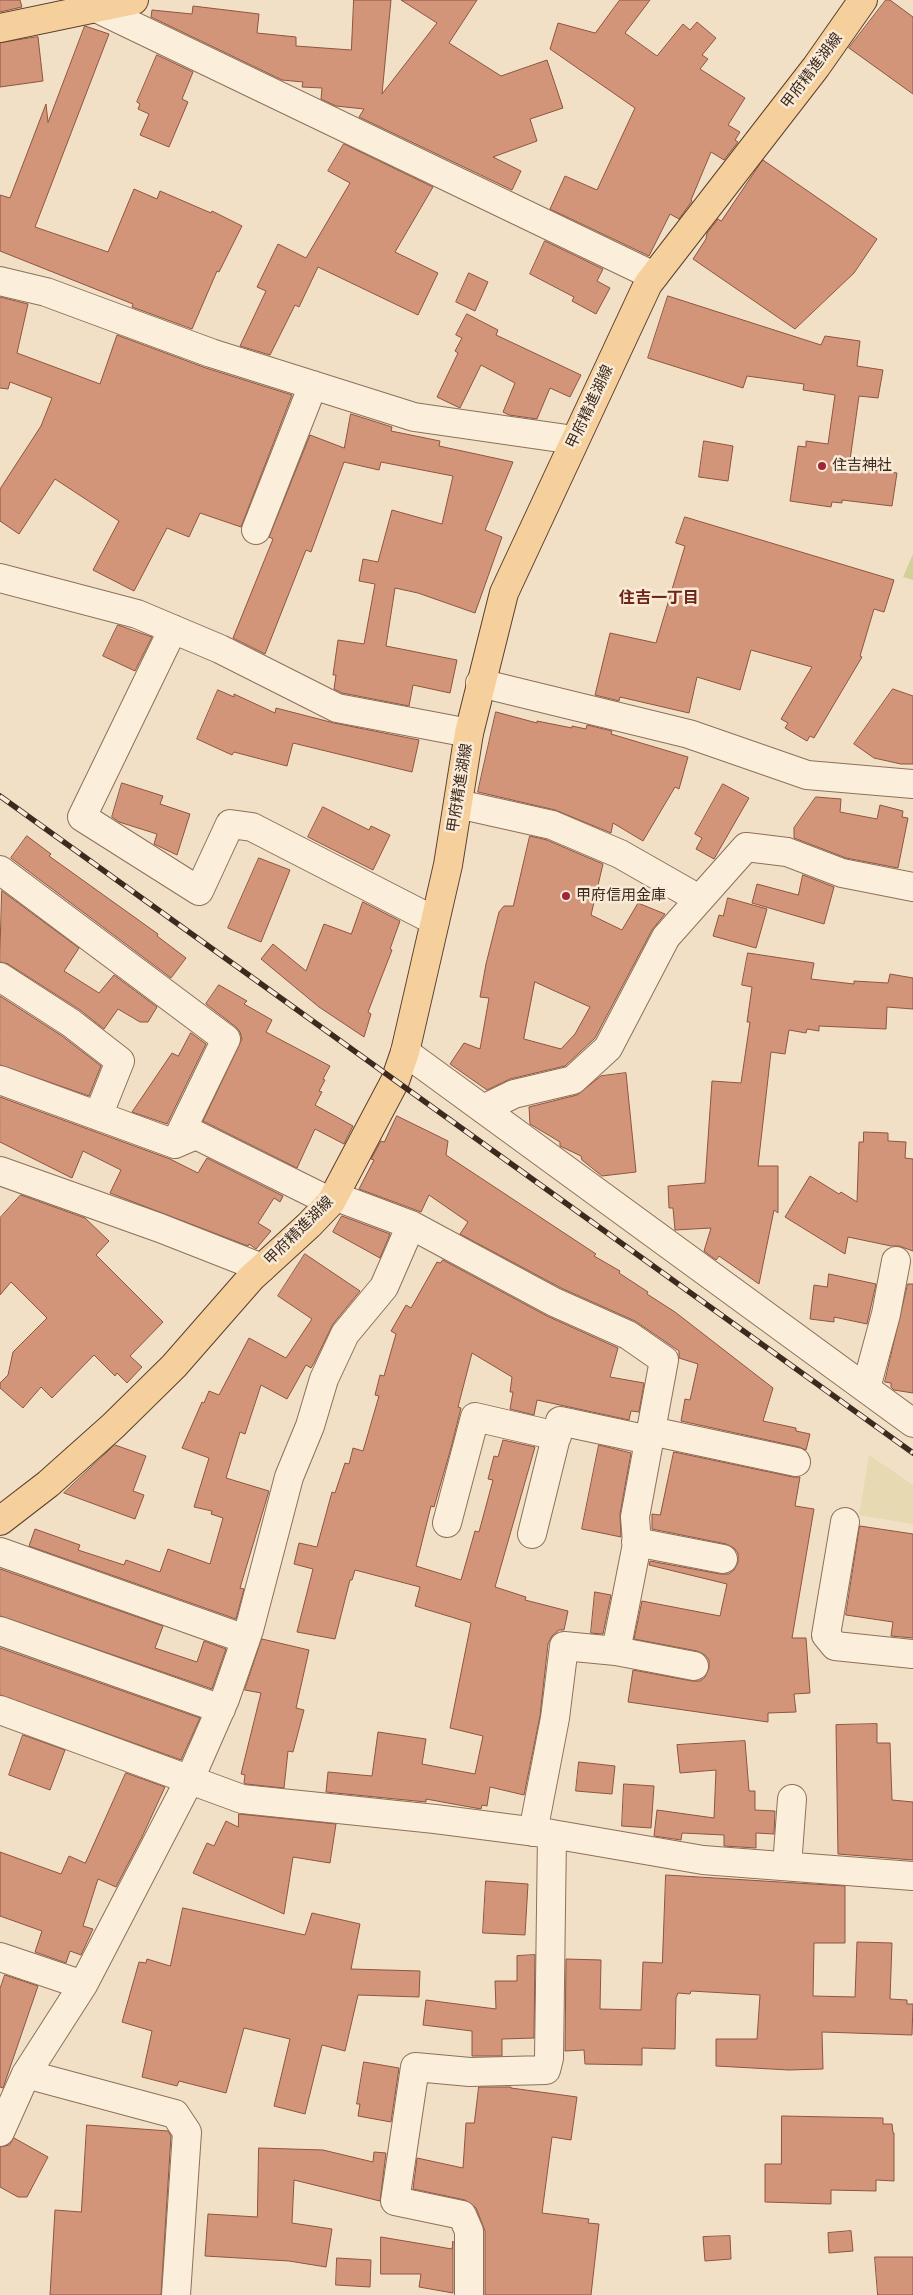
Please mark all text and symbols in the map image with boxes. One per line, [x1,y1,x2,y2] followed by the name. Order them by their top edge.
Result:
[778,30,846,112] street label: 甲府精進湖線
[563,362,617,452] street label: 甲府精進湖線
[832,457,892,475] place label: 住吉神社
[816,460,828,472] marker: 住吉神社
[619,588,699,608] district label: 住吉一丁目
[444,742,476,834] street label: 甲府精進湖線
[576,887,666,905] place label: 甲府信用金庫
[560,890,572,902] marker: 甲府信用金庫
[261,1193,337,1269] street label: 甲府精進湖線

